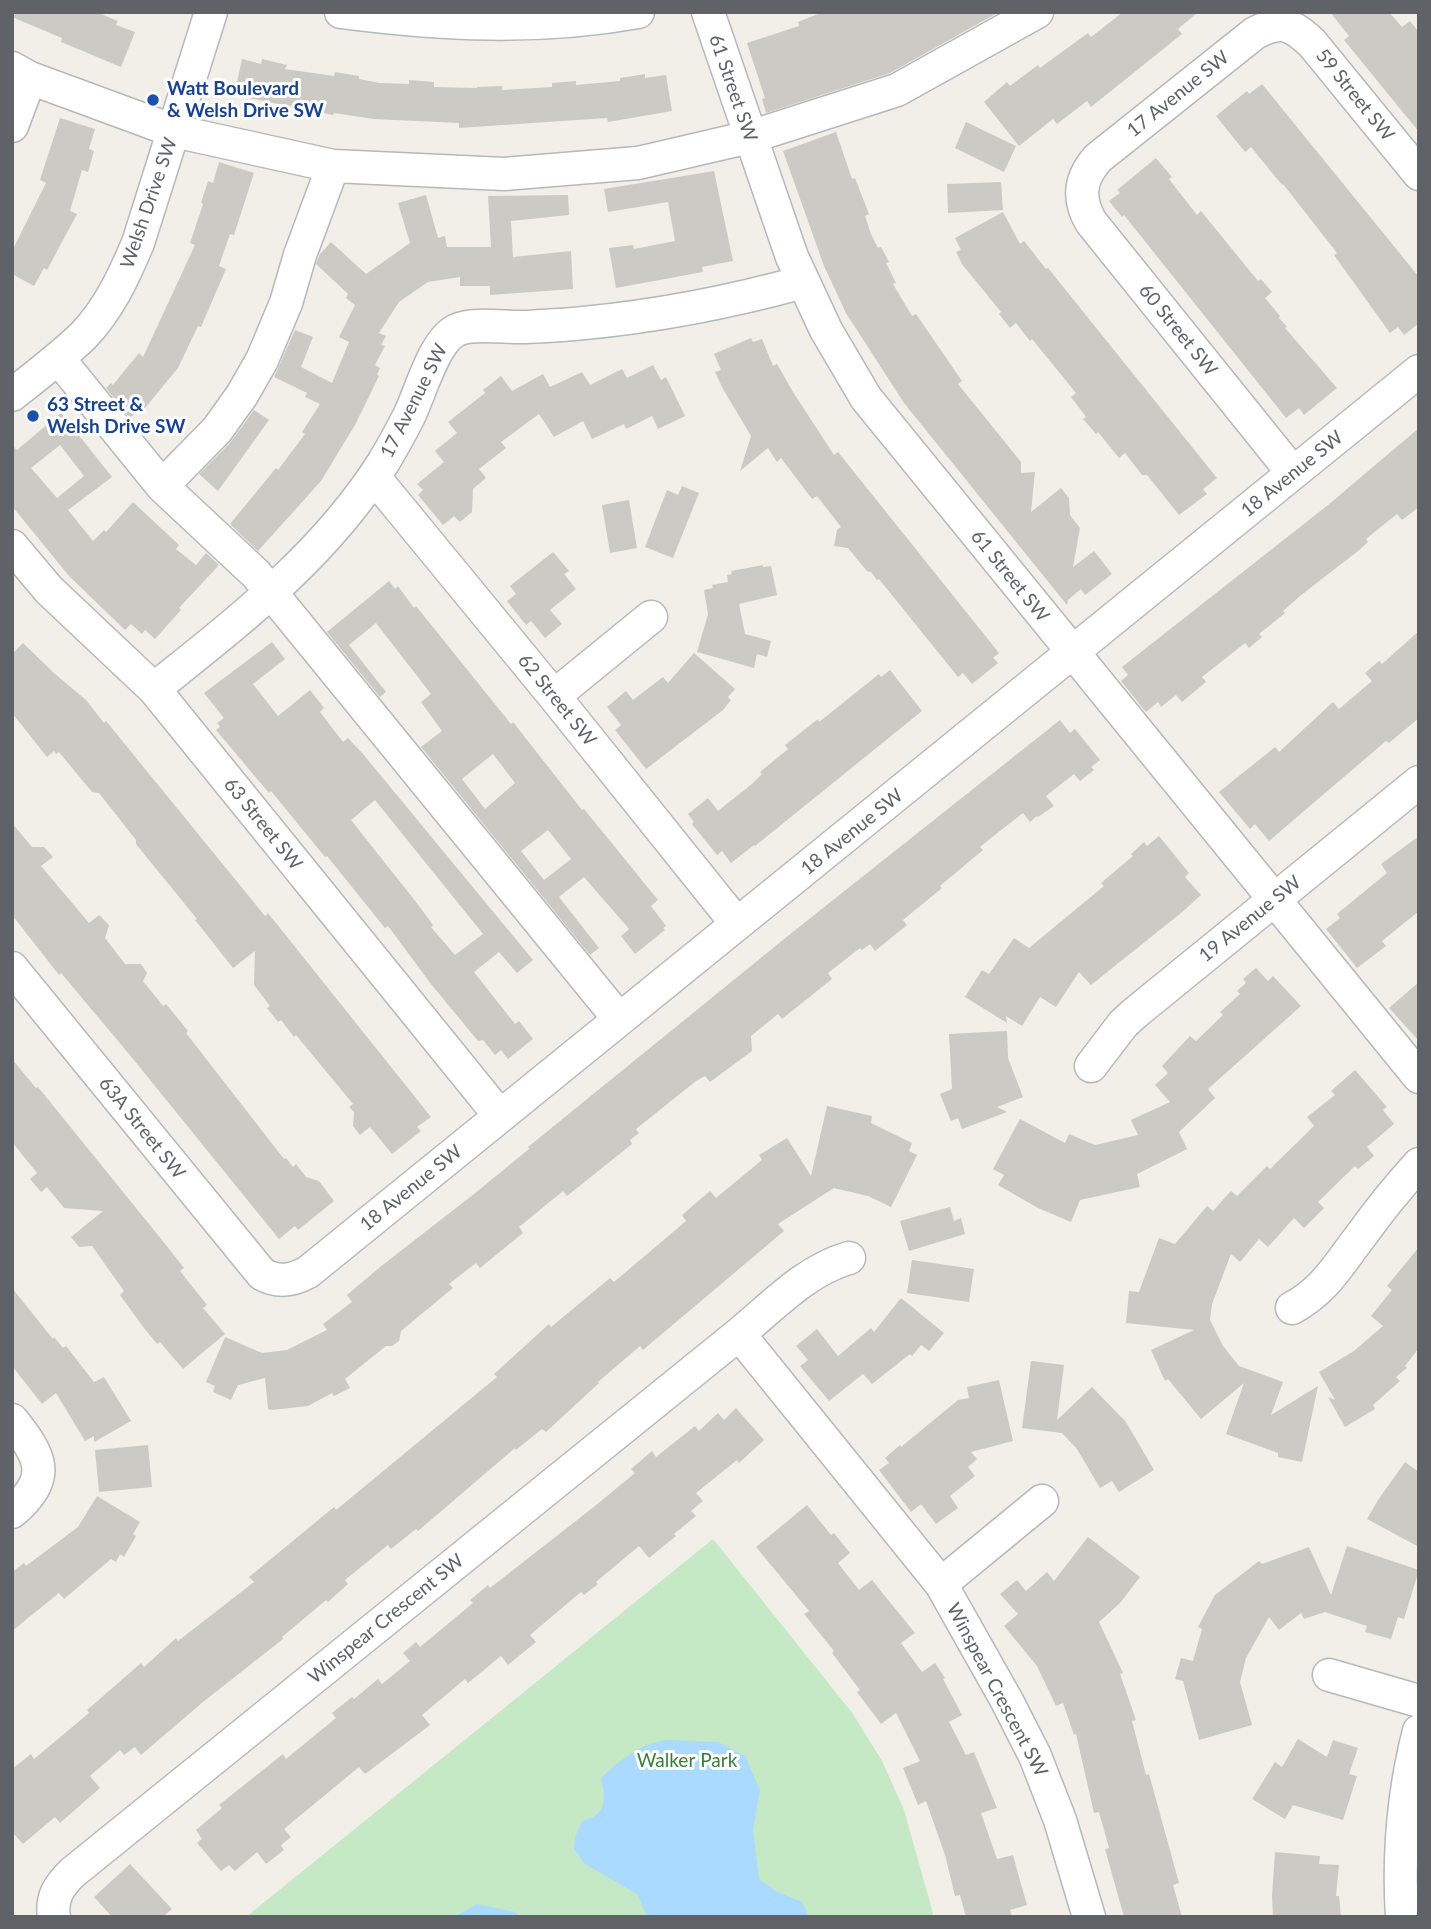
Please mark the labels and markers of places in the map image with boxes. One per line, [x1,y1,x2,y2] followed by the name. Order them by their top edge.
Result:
[167,78,324,122] place label: Watt Boulevard & Welsh Drive SW
[145,92,161,108] marker: Watt Boulevard & Welsh Drive SW
[47,394,185,438] place label: 63 Street & Welsh Drive SW
[25,408,41,424] marker: 63 Street & Welsh Drive SW

